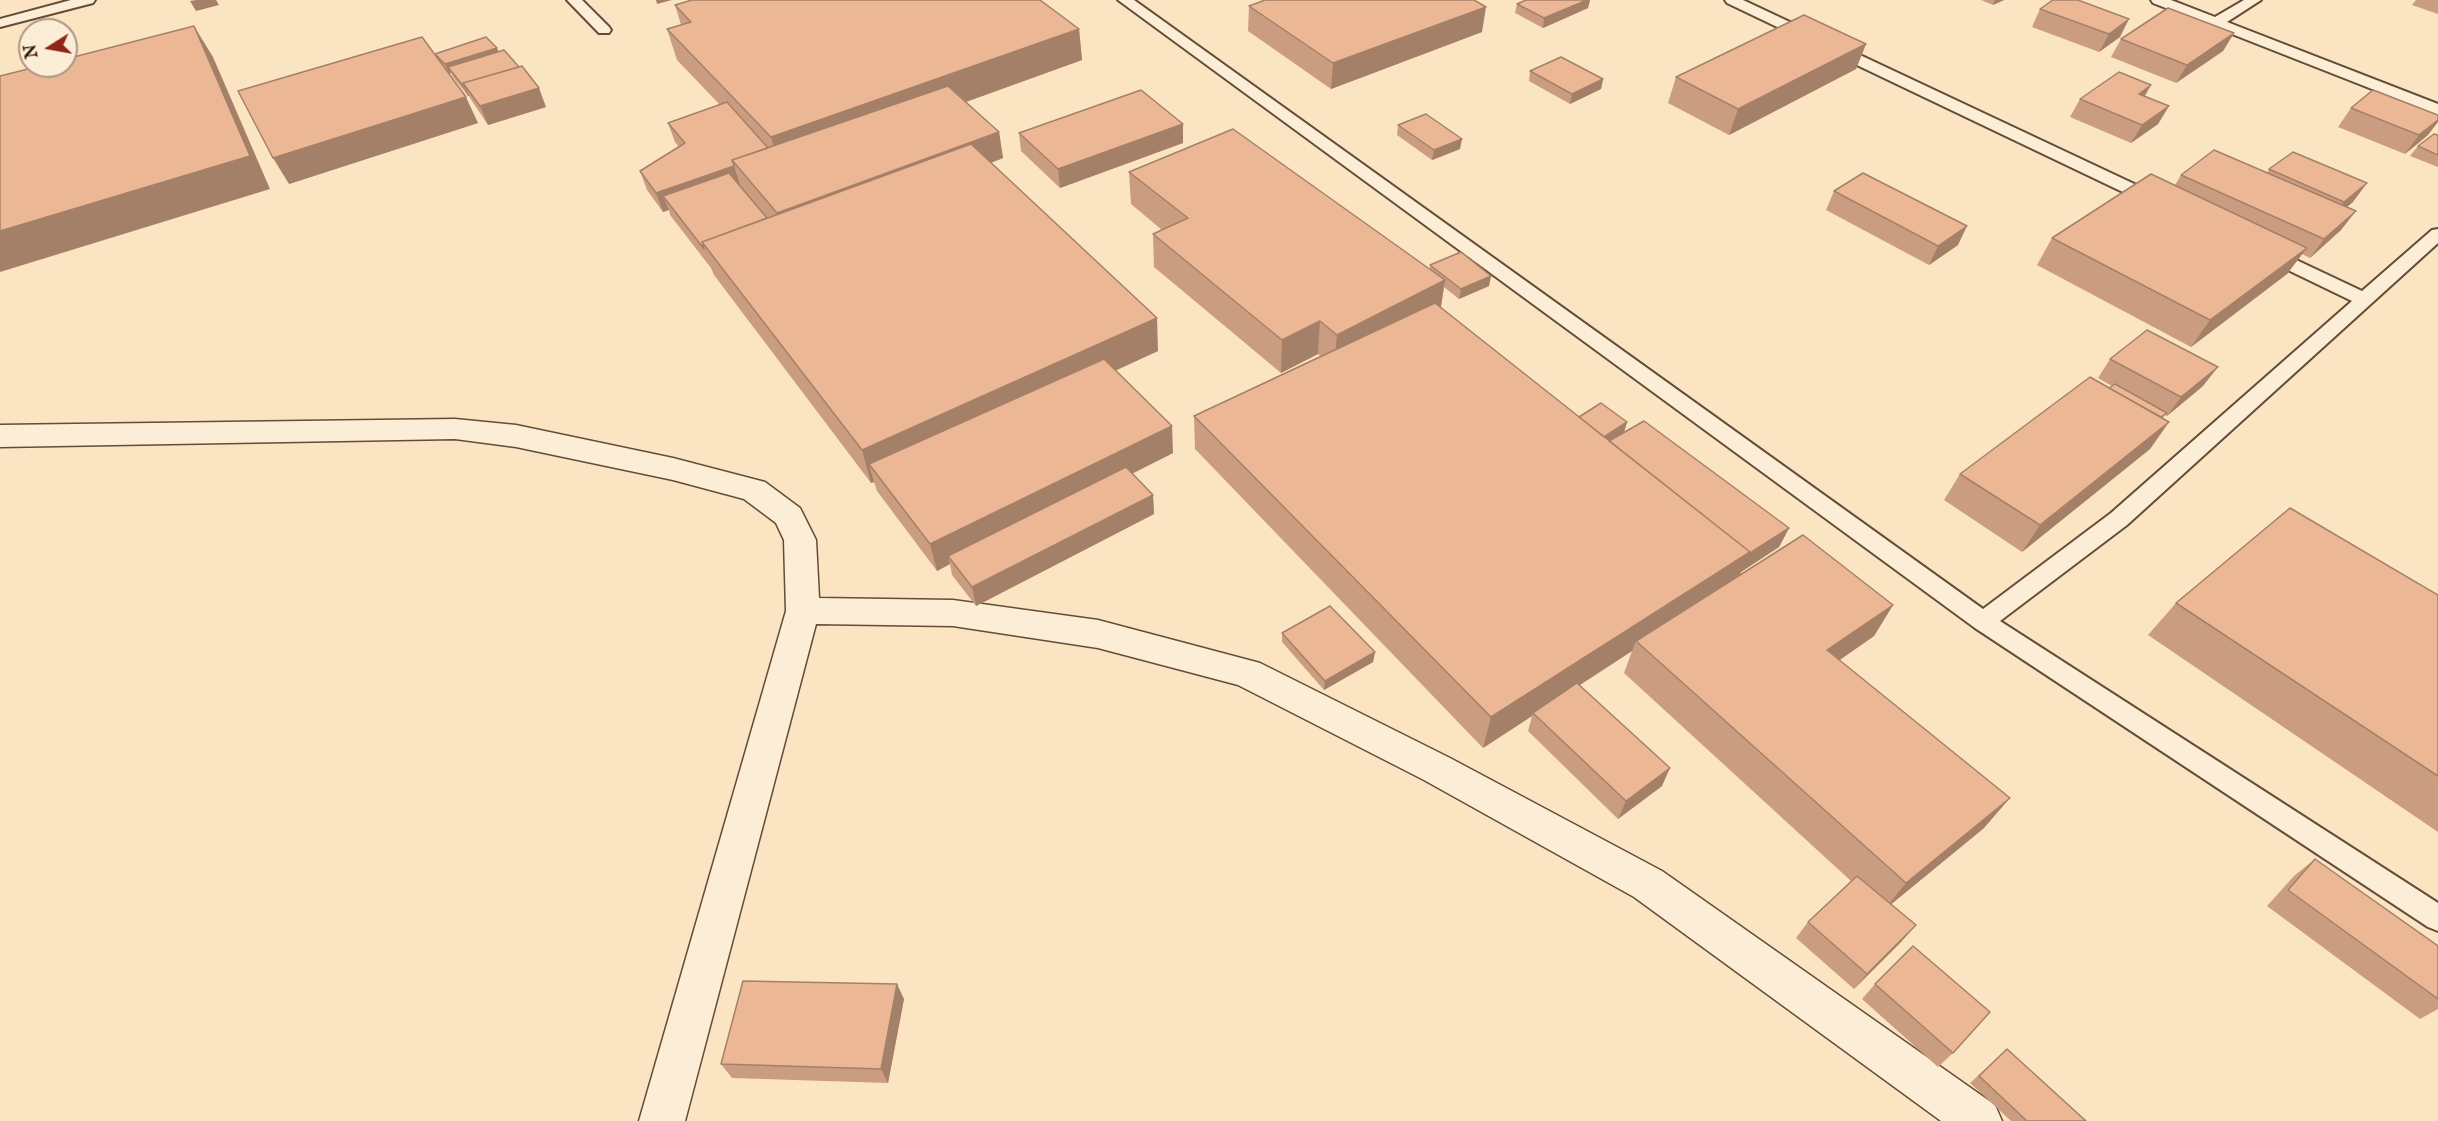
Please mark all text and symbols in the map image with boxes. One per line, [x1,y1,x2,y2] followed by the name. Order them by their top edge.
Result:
[18,18,78,78] north arrow
[21,42,43,60] text: N

